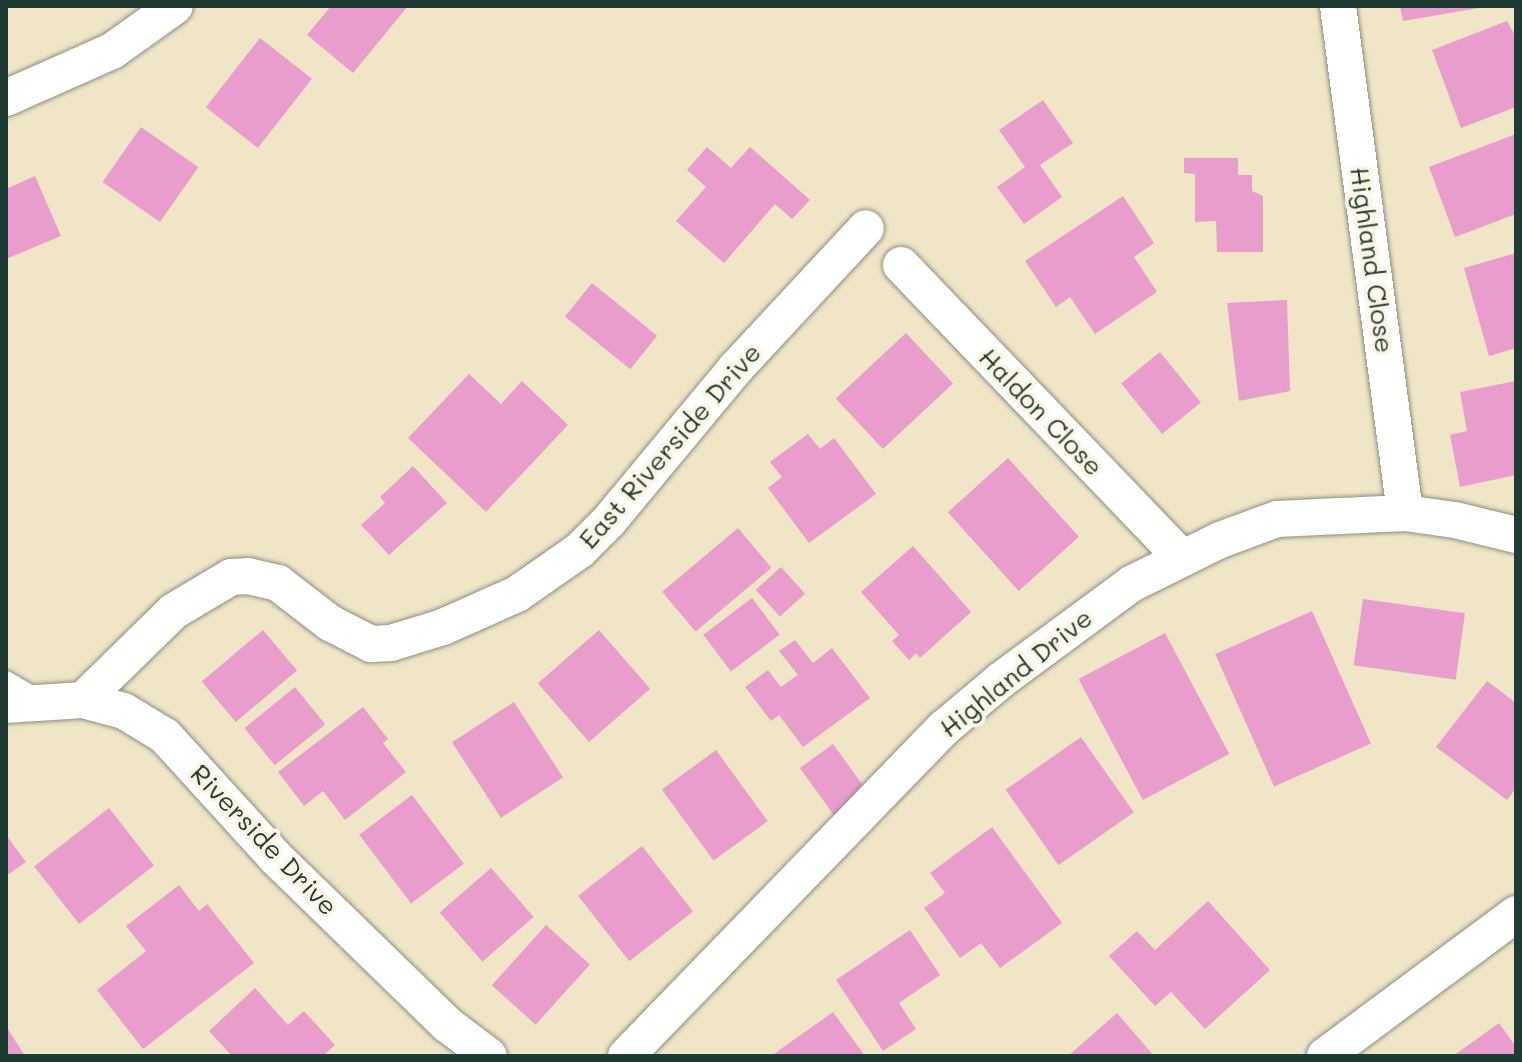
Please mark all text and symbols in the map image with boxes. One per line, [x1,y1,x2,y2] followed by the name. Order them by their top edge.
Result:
[1344,165,1400,355] street label: Highland Close
[573,337,767,555] street label: East Riverside Drive
[972,342,1110,482] street label: Haldon Close
[934,602,1098,744] street label: Highland Drive
[184,758,344,922] street label: Riverside Drive

